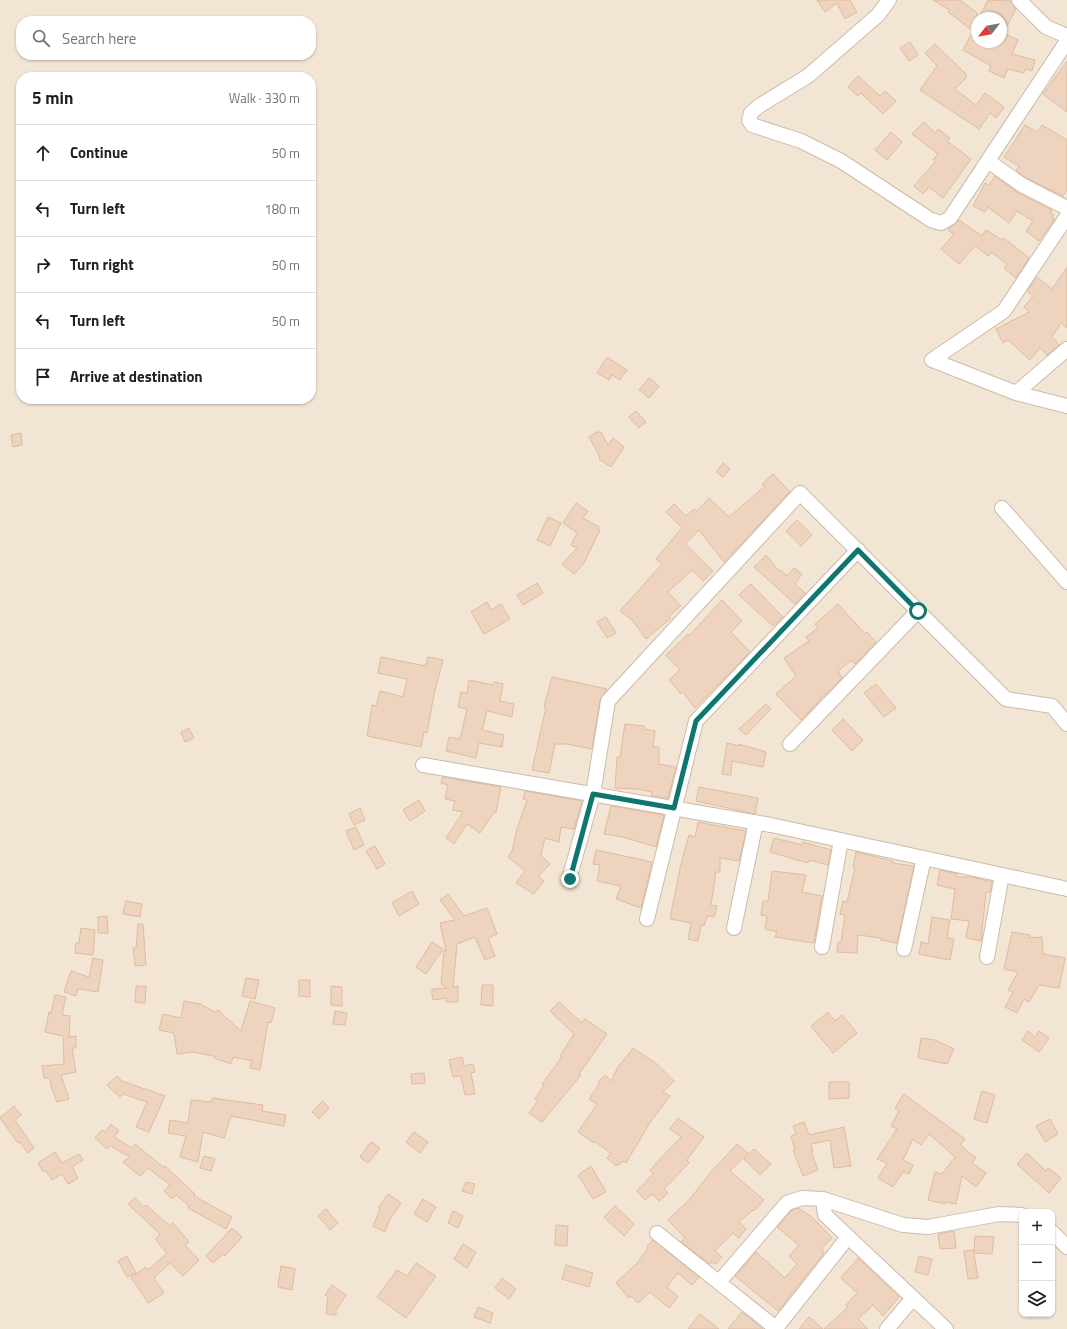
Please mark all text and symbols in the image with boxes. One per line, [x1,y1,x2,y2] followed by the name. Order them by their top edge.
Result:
[971,12,1007,48] north arrow
[16,16,316,60] search box
[30,27,52,49] icon: search
[62,27,136,50] text: Search here
[32,85,73,111] text: 5 min
[229,88,300,108] text: Walk · 330 m
[70,141,128,164] text: Continue
[32,142,54,164] icon: ahead
[272,143,300,163] text: 50 m
[70,197,125,220] text: Turn left
[32,198,54,220] icon: left
[264,199,300,219] text: 180 m
[70,253,134,276] text: Turn right
[32,254,54,276] icon: right
[272,255,300,275] text: 50 m
[70,309,125,332] text: Turn left
[32,310,54,332] icon: left
[272,311,300,331] text: 50 m
[70,365,203,388] text: Arrive at destination
[32,366,54,388] icon: arrive
[909,602,927,620] route start
[561,870,579,888] route end
[1019,1209,1055,1317] map controls
[1019,1209,1055,1245] button: +
[1019,1245,1055,1281] button: −
[1019,1281,1055,1317] button: layers

